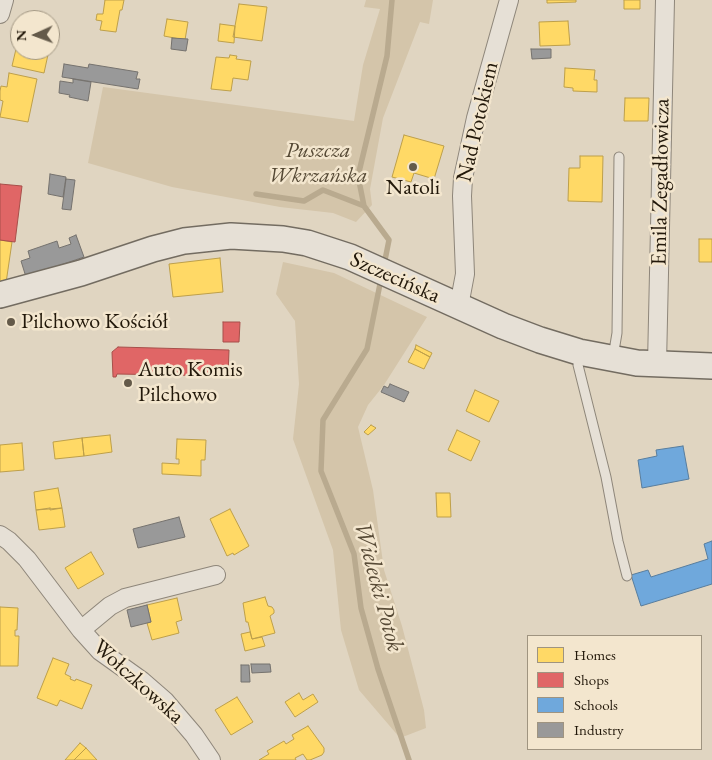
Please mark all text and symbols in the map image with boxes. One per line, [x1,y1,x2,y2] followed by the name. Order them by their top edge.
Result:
[10,10,60,60] north arrow
[12,30,30,41] text: N
[451,59,505,185] street label: Nad Potokiem
[646,98,676,266] street label: Emila Zegadłowicza
[268,138,368,190] park label: Puszcza Wkrzańska
[407,161,419,173] marker: Natoli
[386,175,440,201] place label: Natoli
[346,246,444,310] street label: Szczecińska
[21,309,169,335] place label: Pilchowo Kościół
[5,316,17,328] marker: Pilchowo Kościół
[138,357,242,408] place label: Auto Komis Pilchowo
[122,377,134,389] marker: Auto Komis Pilchowo
[347,519,409,655] water label: Wielecki Potok
[87,634,189,730] street label: Wołczkowska
[527,635,702,750] legend
[574,645,616,664] text: Homes
[574,670,609,689] text: Shops
[574,695,618,714] text: Schools
[574,720,624,739] text: Industry

